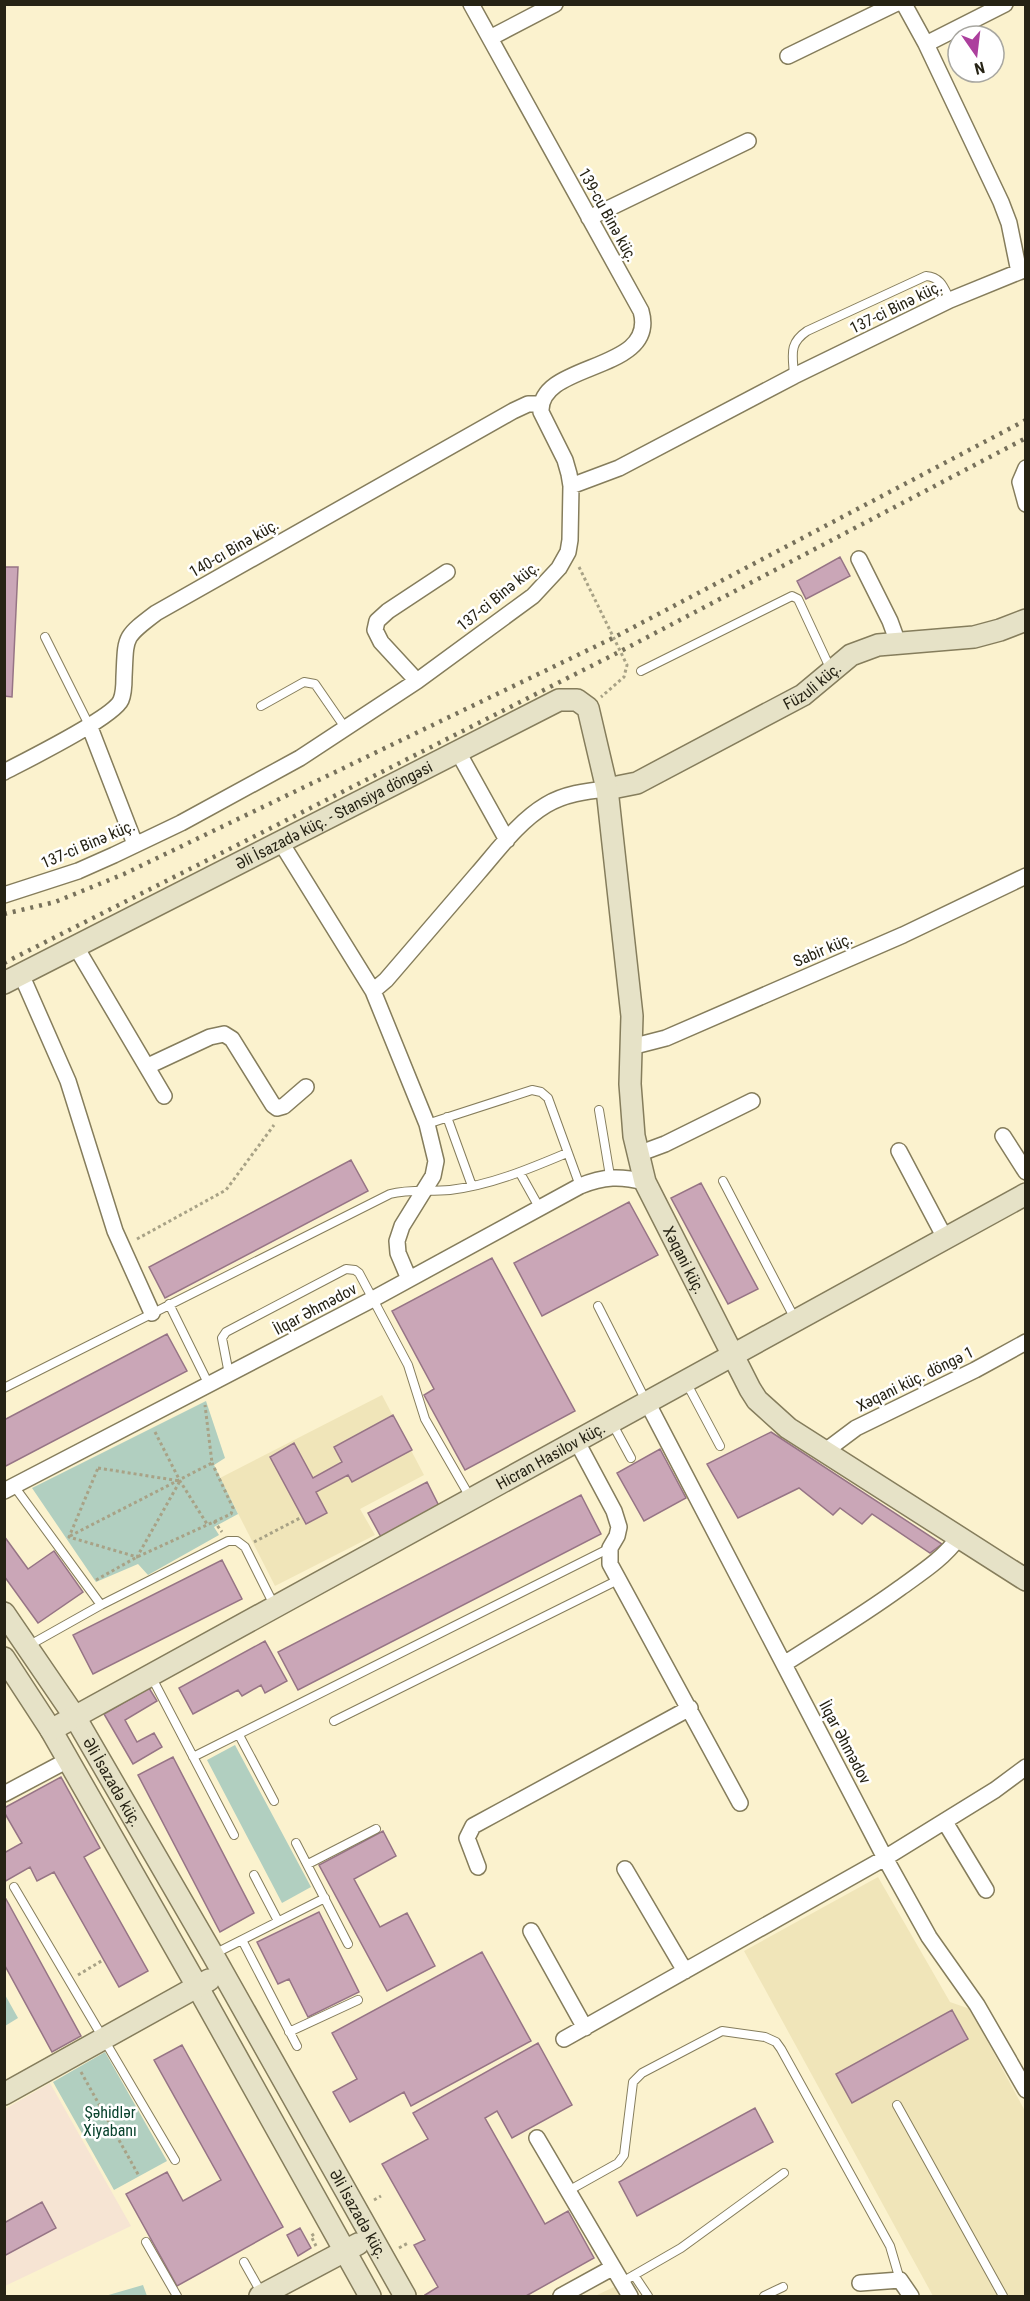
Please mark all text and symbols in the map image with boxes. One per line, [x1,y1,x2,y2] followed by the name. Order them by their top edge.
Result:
[946,24,1006,84] north arrow
[972,58,987,78] text: N
[574,165,642,265] street label: 139-cu Binə küç.
[847,276,945,338] street label: 137-ci Binə küç.
[186,515,282,581] street label: 140-cı Binə küç.
[453,557,543,635] street label: 137-ci Binə küç.
[780,658,845,713] street label: Füzuli küç.
[232,757,435,873] street label: Əli İsazadə küç. - Stansiya döngəsi
[38,816,138,872] street label: 137-ci Binə küç.
[790,929,856,971] street label: Sabir küç.
[659,1223,710,1297] street label: Xəqani küç.
[270,1279,360,1339] street label: İlqar Əhmədov
[853,1342,977,1416] street label: Xəqani küç. döngə 1
[493,1418,608,1493] street label: Hicran Hasilov küç.
[815,1697,875,1787] street label: İlqar Əhmədov
[79,1734,146,1830] street label: Əli İsazadə küç.
[83,2103,137,2140] park label: Şəhidlər Xiyabanı
[326,2166,391,2262] street label: Əli İsazadə küç.

